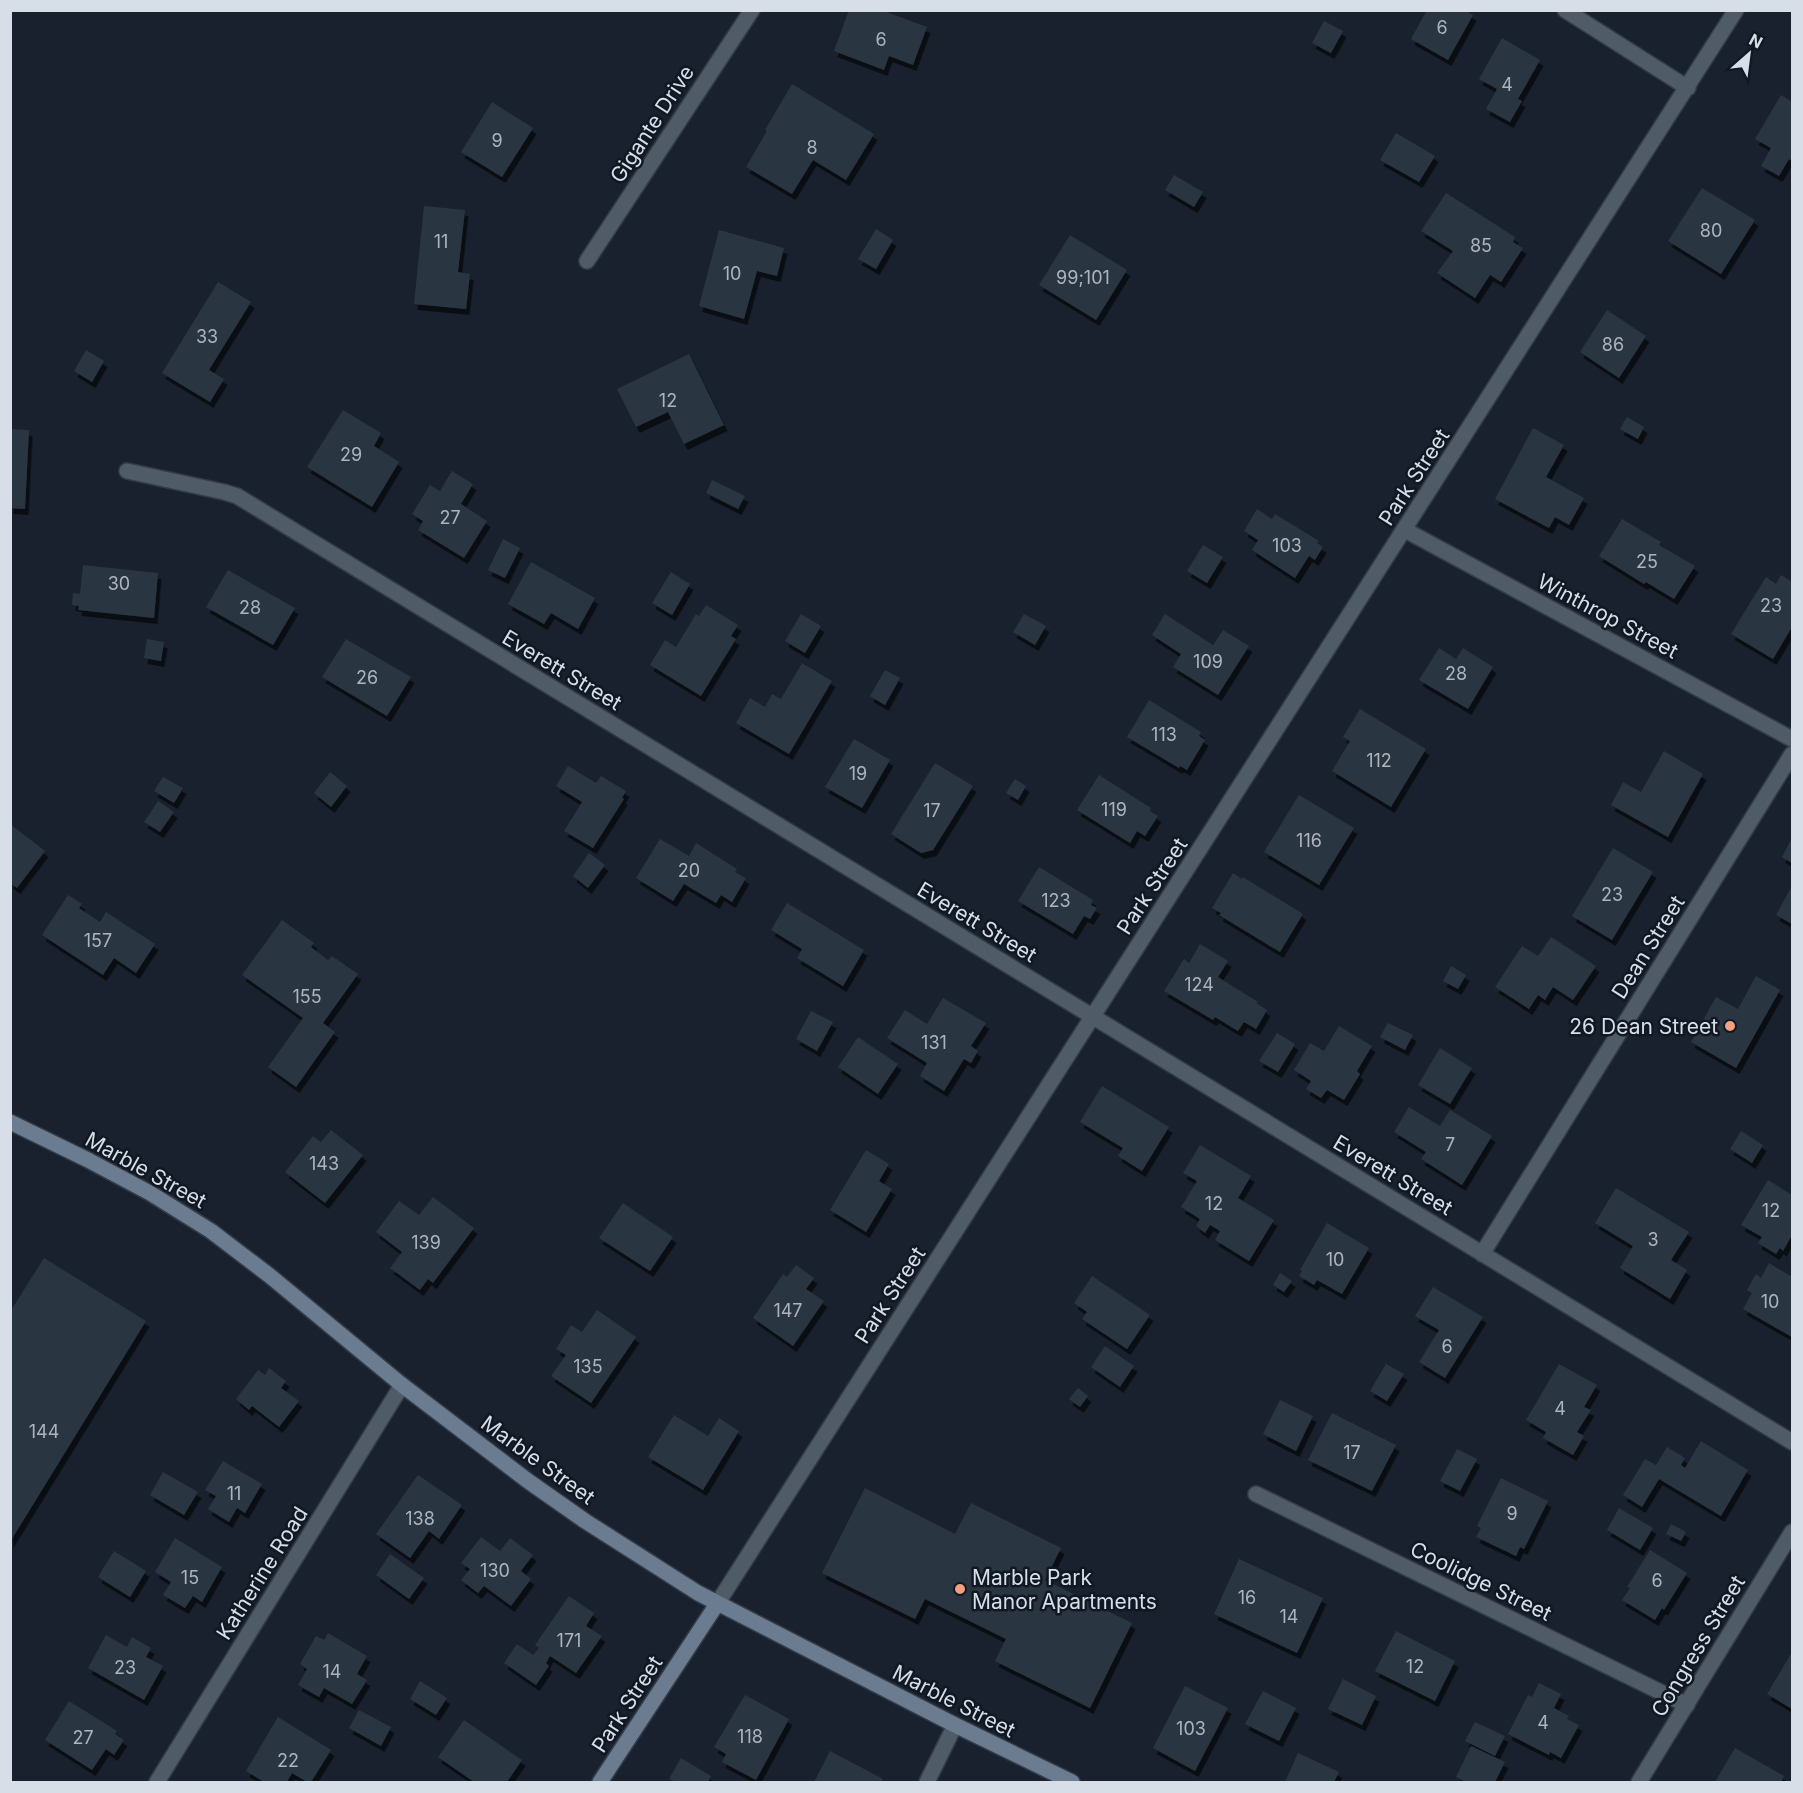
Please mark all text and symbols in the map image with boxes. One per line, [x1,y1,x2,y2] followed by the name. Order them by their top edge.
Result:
[1436,17,1448,38] house number: 6
[1719,24,1779,84] north arrow
[875,29,887,50] house number: 6
[1746,29,1766,52] text: N
[605,61,699,187] street label: Gigante Drive
[1501,74,1513,95] house number: 4
[491,130,503,151] house number: 9
[806,137,818,158] house number: 8
[1700,220,1722,241] house number: 80
[434,231,448,252] house number: 11
[1470,235,1492,256] house number: 85
[723,263,741,284] house number: 10
[1056,267,1110,288] house number: 99;101
[196,326,218,347] house number: 33
[1602,334,1624,355] house number: 86
[659,390,677,411] house number: 12
[1374,424,1455,530] street label: Park Street
[340,444,362,465] house number: 29
[439,507,461,528] house number: 27
[1272,535,1302,556] house number: 103
[1636,551,1658,572] house number: 25
[1533,568,1683,664] street label: Winthrop Street
[108,573,130,594] house number: 30
[1760,595,1782,616] house number: 23
[239,597,261,618] house number: 28
[498,625,626,715] street label: Everett Street
[1193,651,1223,672] house number: 109
[1445,663,1467,684] house number: 28
[356,667,378,688] house number: 26
[1151,724,1177,745] house number: 113
[1366,750,1392,771] house number: 112
[849,763,867,784] house number: 19
[1101,799,1127,820] house number: 119
[923,800,941,821] house number: 17
[1296,830,1322,851] house number: 116
[1112,833,1193,939] street label: Park Street
[678,860,700,881] house number: 20
[913,877,1041,967] street label: Everett Street
[1601,884,1623,905] house number: 23
[1041,890,1071,911] house number: 123
[1606,891,1690,1003] street label: Dean Street
[84,930,112,951] house number: 157
[1184,974,1214,995] house number: 124
[292,986,322,1007] house number: 155
[1569,1014,1718,1039] place label: 26 Dean Street
[1723,1019,1737,1033] marker: 26 Dean Street
[921,1032,947,1053] house number: 131
[81,1126,211,1214] street label: Marble Street
[1329,1130,1457,1220] street label: Everett Street
[1445,1134,1455,1155] house number: 7
[309,1153,339,1174] house number: 143
[1205,1193,1223,1214] house number: 12
[1762,1200,1780,1221] house number: 12
[1647,1229,1659,1250] house number: 3
[411,1232,441,1253] house number: 139
[850,1242,931,1348] street label: Park Street
[1326,1249,1344,1270] house number: 10
[1761,1291,1779,1312] house number: 10
[773,1300,803,1321] house number: 147
[1441,1336,1453,1357] house number: 6
[573,1356,603,1377] house number: 135
[1554,1398,1566,1419] house number: 4
[476,1410,600,1510] street label: Marble Street
[29,1421,59,1442] house number: 144
[1343,1442,1361,1463] house number: 17
[227,1483,241,1504] house number: 11
[211,1502,313,1644] street label: Katherine Road
[1506,1503,1518,1524] house number: 9
[405,1508,435,1529] house number: 138
[1406,1536,1556,1626] street label: Coolidge Street
[480,1560,510,1581] house number: 130
[972,1565,1157,1614] place label: Marble Park Manor Apartments
[181,1567,199,1588] house number: 15
[1651,1570,1663,1591] house number: 6
[1646,1571,1750,1721] street label: Congress Street
[953,1582,967,1596] marker: Marble Park Manor Apartments
[1238,1587,1256,1608] house number: 16
[1280,1606,1298,1627] house number: 14
[557,1630,581,1651] house number: 171
[587,1651,668,1757] street label: Park Street
[1406,1656,1424,1677] house number: 12
[114,1657,136,1678] house number: 23
[888,1659,1020,1743] street label: Marble Street
[323,1661,341,1682] house number: 14
[1537,1712,1549,1733] house number: 4
[1176,1718,1206,1739] house number: 103
[737,1726,763,1747] house number: 118
[72,1727,94,1748] house number: 27
[277,1750,299,1771] house number: 22

